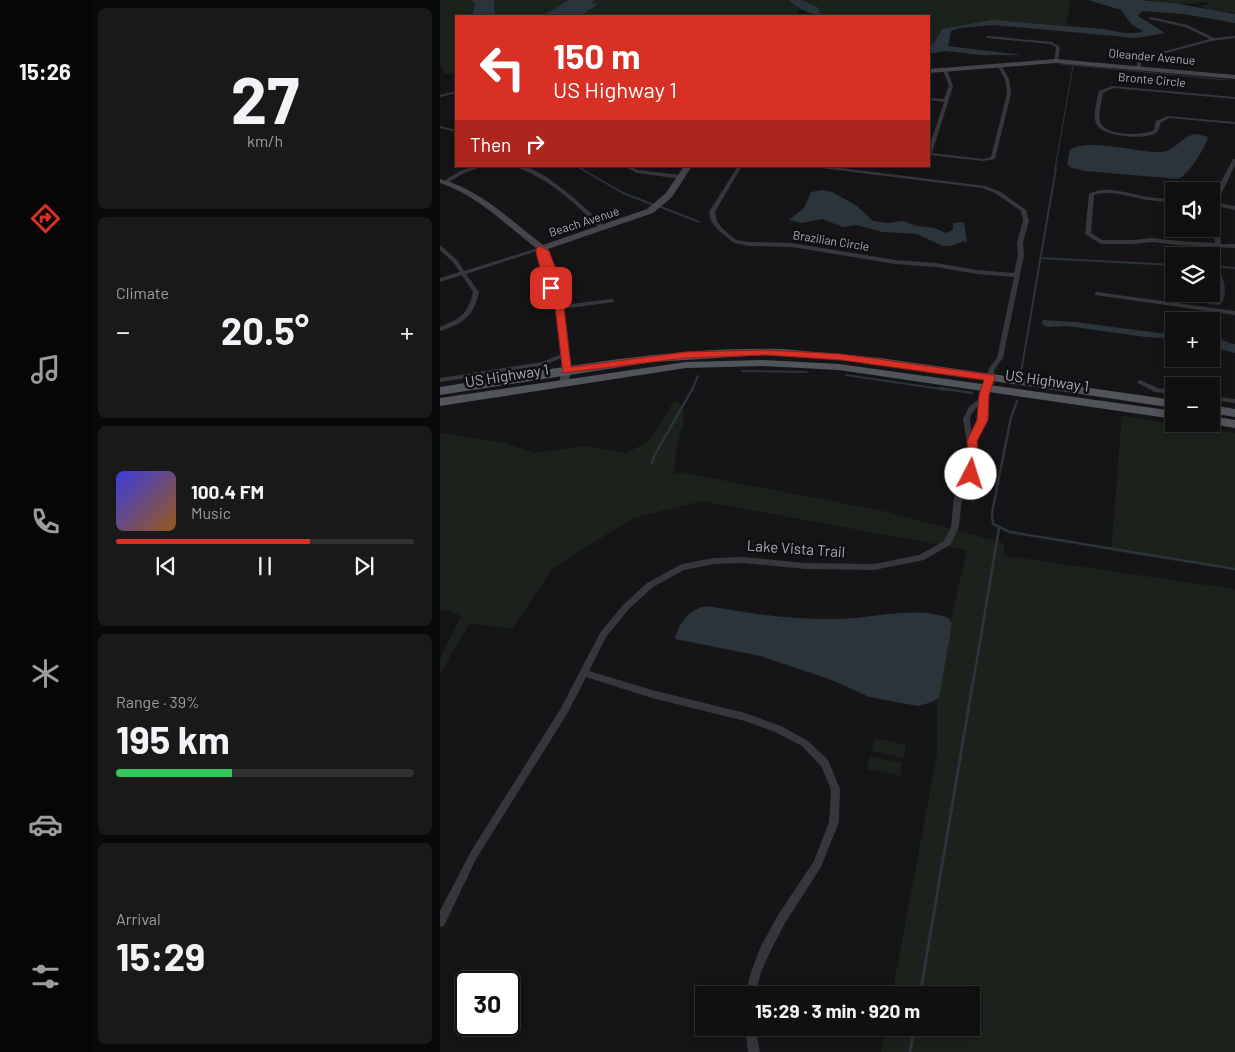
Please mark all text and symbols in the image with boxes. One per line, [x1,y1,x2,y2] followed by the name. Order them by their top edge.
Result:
[553,34,640,76] text: 150 m
[470,35,535,100] icon: left
[1108,45,1196,67] street label: Oleander Avenue
[19,58,71,84] text: 15:26
[231,59,299,137] text: 27
[1118,69,1187,89] street label: Bronte Circle
[553,76,677,102] text: US Highway 1
[521,130,549,158] icon: right
[247,131,283,150] text: km/h
[470,133,511,156] text: Then
[1165,182,1220,432] map controls
[1165,182,1220,237] button: sound
[28,201,63,236] icon: directions
[547,203,621,239] street label: Beach Avenue
[792,227,870,253] street label: Brazilian Circle
[1165,247,1220,302] button: layers
[530,267,572,309] pin
[537,274,565,302] icon: arrive
[116,283,169,302] text: Climate
[221,307,309,353] text: 20.5°
[1165,312,1220,367] button: +
[116,314,130,348] text: −
[400,314,414,348] text: +
[28,352,63,387] icon: music
[464,360,550,391] street label: US Highway 1
[1004,365,1090,395] street label: US Highway 1
[1165,377,1220,432] button: −
[944,447,996,499] position arrow
[191,480,264,503] text: 100.4 FM
[191,503,231,522] text: Music
[28,504,63,539] icon: phone
[746,536,846,560] street label: Lake Vista Trail
[152,552,180,580] icon: previous
[251,552,279,580] icon: pause
[350,552,378,580] icon: next
[28,656,63,691] icon: climate
[116,692,200,711] text: Range · 39%
[116,716,230,762] text: 195 km
[28,807,63,842] icon: car
[116,909,161,928] text: Arrival
[116,933,205,979] text: 15:29
[28,959,63,994] icon: filters
[455,971,520,1036] speed limit sign: 30
[755,999,920,1022] text: 15:29 · 3 min · 920 m

